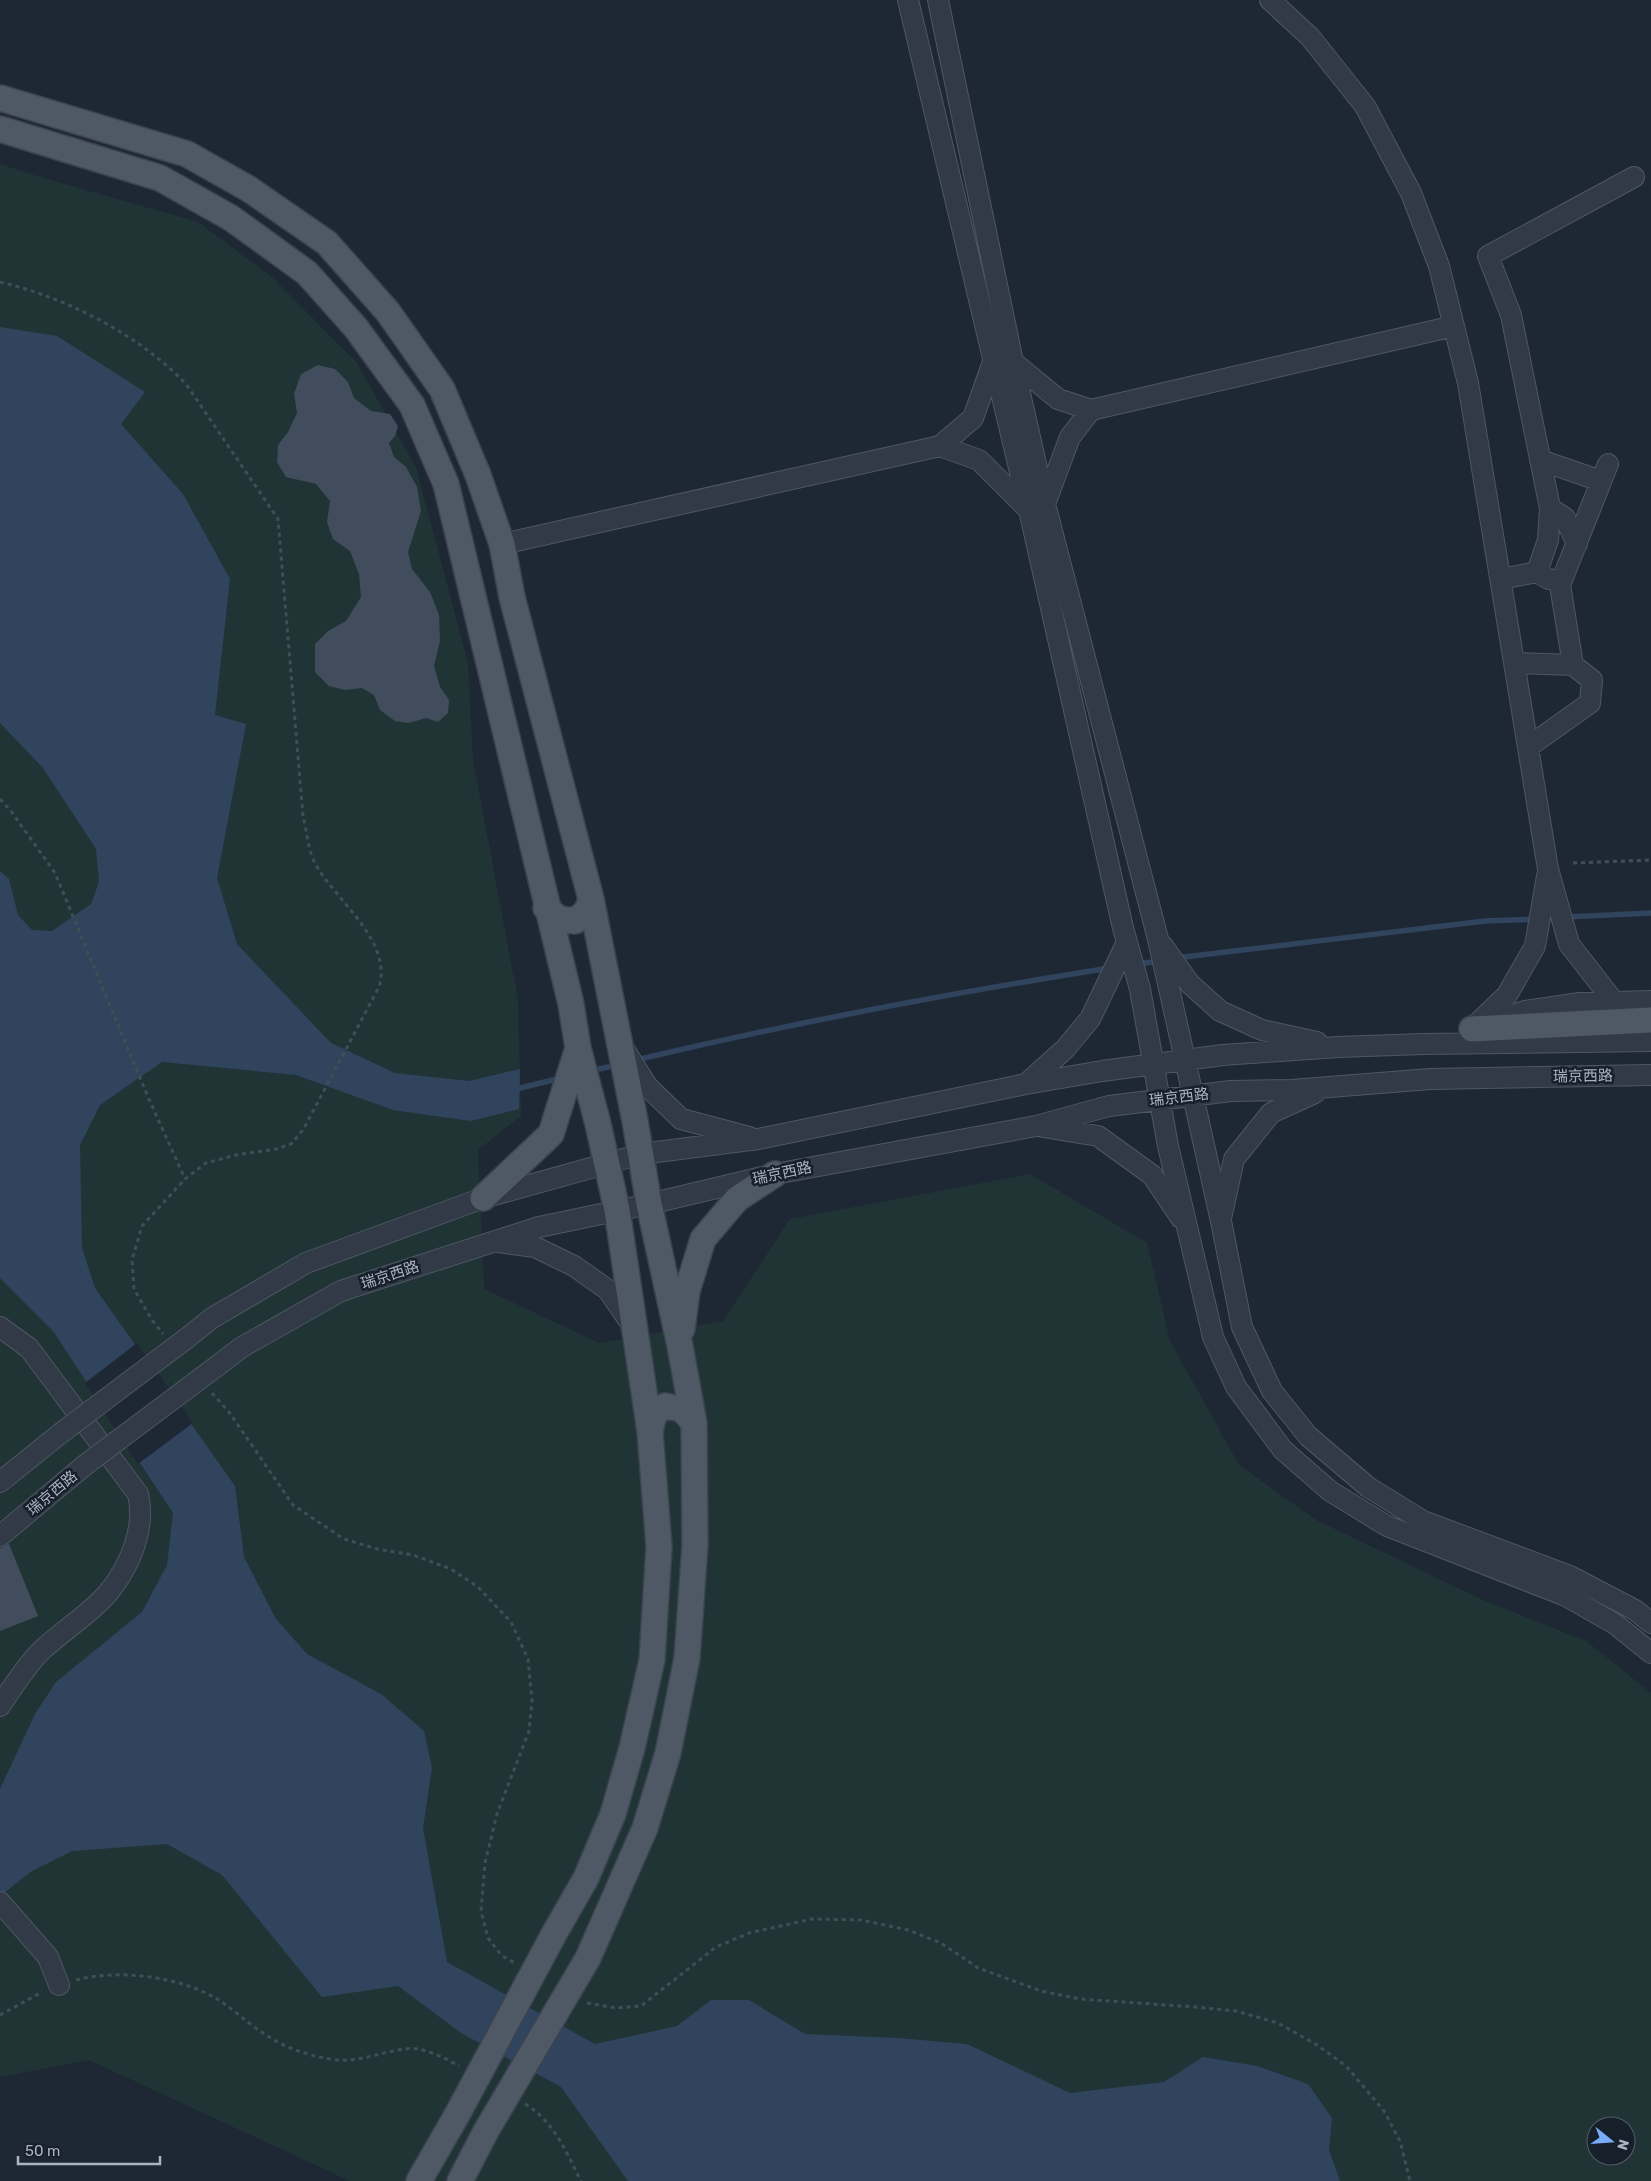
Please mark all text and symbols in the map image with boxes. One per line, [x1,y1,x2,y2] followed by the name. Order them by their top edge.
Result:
[1553,1066,1613,1086] street label: 瑞京西路
[1148,1084,1210,1110] street label: 瑞京西路
[751,1158,813,1188] street label: 瑞京西路
[359,1257,421,1293] street label: 瑞京西路
[23,1467,81,1519] street label: 瑞京西路
[1586,2116,1636,2166] north arrow
[18,2134,160,2166] scale bar
[1613,2137,1633,2152] text: N
[25,2142,60,2160] text: 50 m

